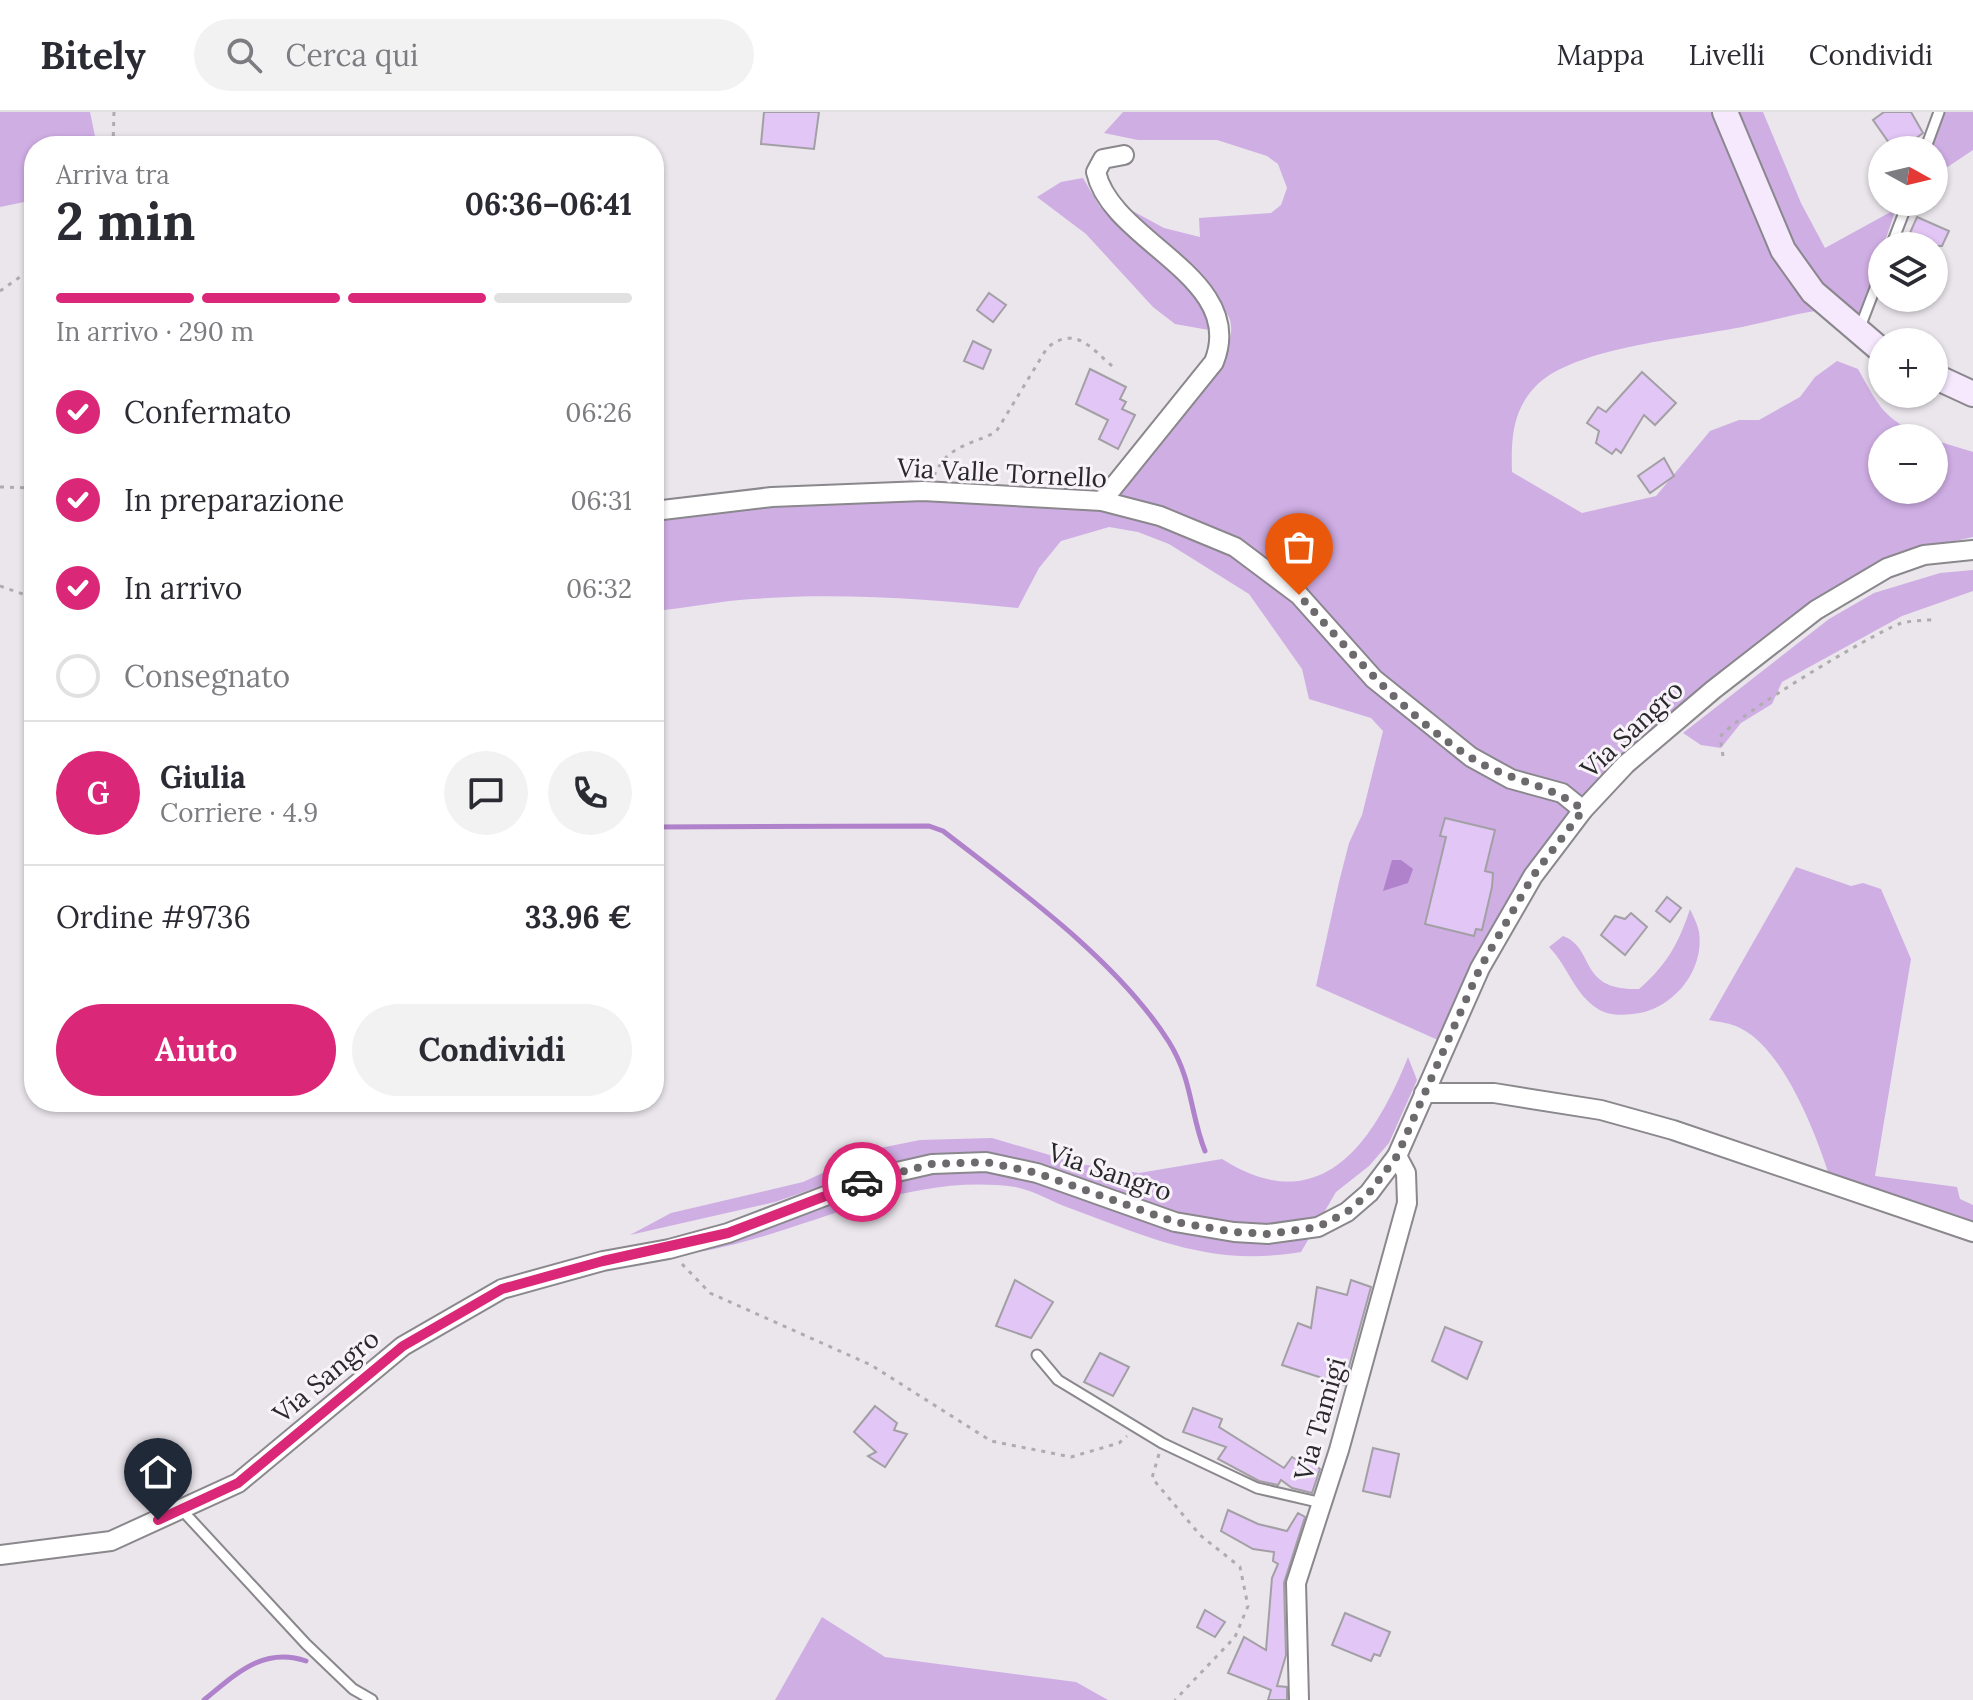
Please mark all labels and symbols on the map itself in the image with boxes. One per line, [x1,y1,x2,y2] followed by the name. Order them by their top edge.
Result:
[1868,136,1948,216] north arrow
[895,450,1108,494] street label: Via Valle Tornello
[1265,513,1333,595] pin
[1573,673,1690,785] street label: Via Sangro
[1043,1135,1176,1208] street label: Via Sangro
[822,1142,902,1222] courier
[265,1322,386,1430] street label: Via Sangro
[1286,1354,1353,1485] street label: Via Tamigi
[124,1438,192,1520] pin

